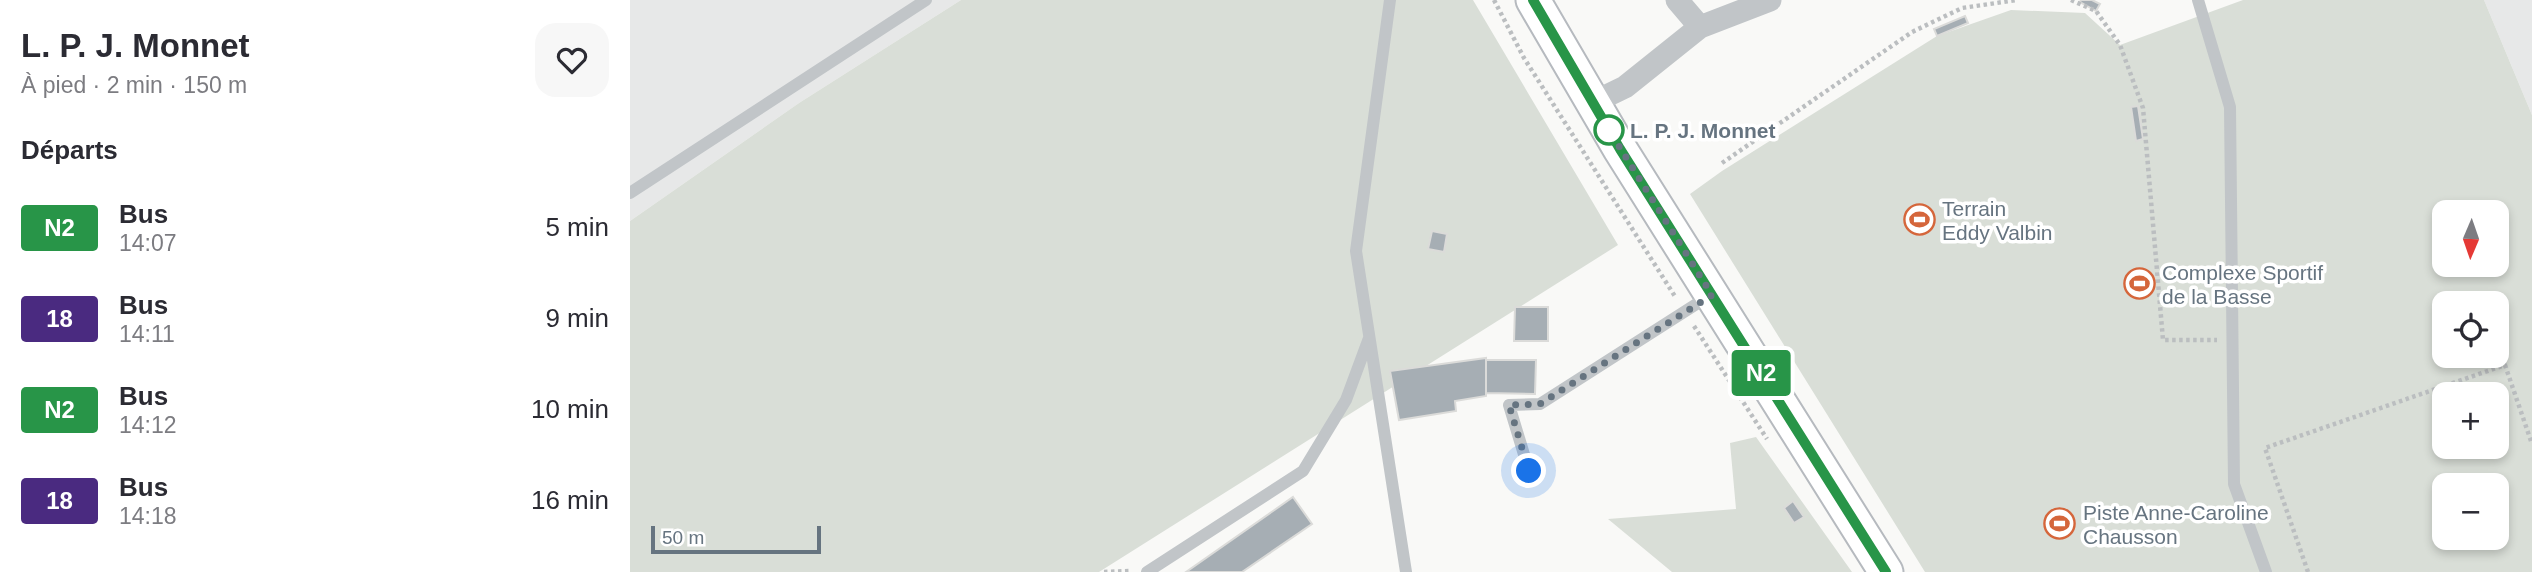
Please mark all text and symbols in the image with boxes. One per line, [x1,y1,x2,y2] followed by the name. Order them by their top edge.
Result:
[535,23,609,97] button: heart
[21,27,250,64] text: L. P. J. Monnet
[21,72,247,98] text: À pied · 2 min · 150 m
[1594,115,1624,145] marker: L. P. J. Monnet
[1630,119,1775,142] place label: L. P. J. Monnet
[21,135,118,165] text: Départs
[1942,197,2053,244] place label: Terrain Eddy Valbin
[119,199,168,229] text: Bus
[2432,200,2510,276] north arrow
[2432,200,2509,550] map controls
[1902,203,1936,237] sports icon: Terrain Eddy Valbin
[545,212,609,242] text: 5 min
[44,214,75,241] text: N2
[119,230,177,256] text: 14:07
[2162,261,2323,308] place label: Complexe Sportif de la Basse
[2122,267,2156,301] sports icon: Complexe Sportif de la Basse
[119,290,168,320] text: Bus
[2432,291,2509,368] button: locate
[545,303,609,333] text: 9 min
[46,305,73,332] text: 18
[119,321,175,347] text: 14:11
[1730,350,1792,396] line badge: N2
[1746,359,1776,386] text: N2
[119,381,168,411] text: Bus
[2432,382,2509,459] button: +
[531,394,609,424] text: 10 min
[44,396,75,423] text: N2
[119,412,177,438] text: 14:12
[1511,453,1546,488] your location
[119,472,168,502] text: Bus
[2432,473,2509,550] button: −
[531,485,609,515] text: 16 min
[46,487,73,514] text: 18
[2083,501,2269,548] place label: Piste Anne-Caroline Chausson
[119,503,177,529] text: 14:18
[2043,507,2077,541] sports icon: Piste Anne-Caroline Chausson
[651,523,821,555] scale bar
[662,527,704,548] text: 50 m

